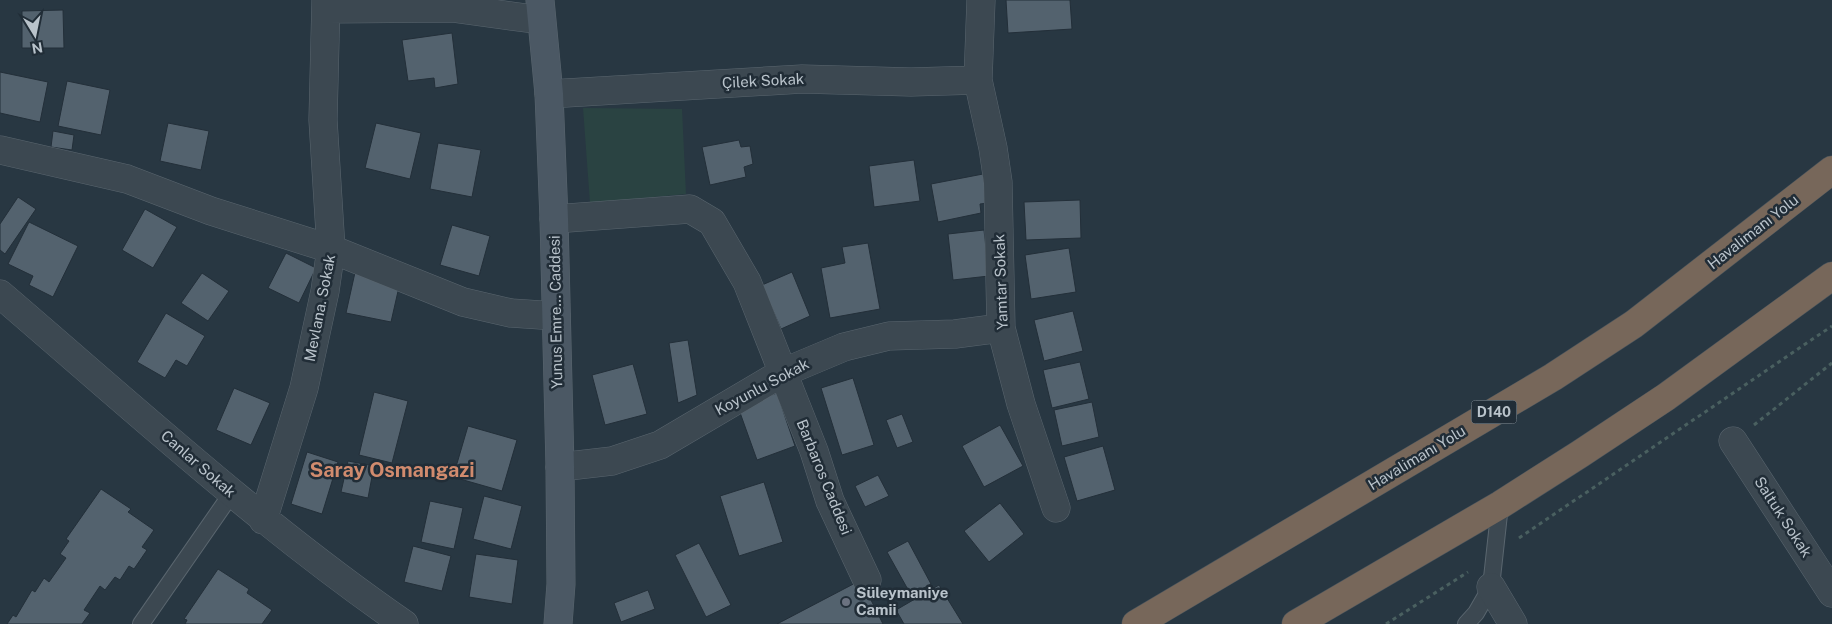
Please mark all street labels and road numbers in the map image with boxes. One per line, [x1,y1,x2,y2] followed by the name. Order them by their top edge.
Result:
[721,70,805,91] street label: Çilek Sokak
[1704,191,1801,272] street label: Havalimanı Yolu
[990,234,1011,330] street label: Yamtar Sokak
[546,235,565,389] street label: Yunus Emre... Caddesi
[301,253,338,363] street label: Mevlana. Sokak
[712,355,812,418] street label: Koyunlu Sokak
[1472,401,1516,424] road number: D140
[794,417,855,537] street label: Barbaros Caddesi
[1365,422,1468,493] street label: Havalimanı Yolu
[158,427,239,501] street label: Canlar Sokak
[1751,473,1816,560] street label: Saltuk Sokak

